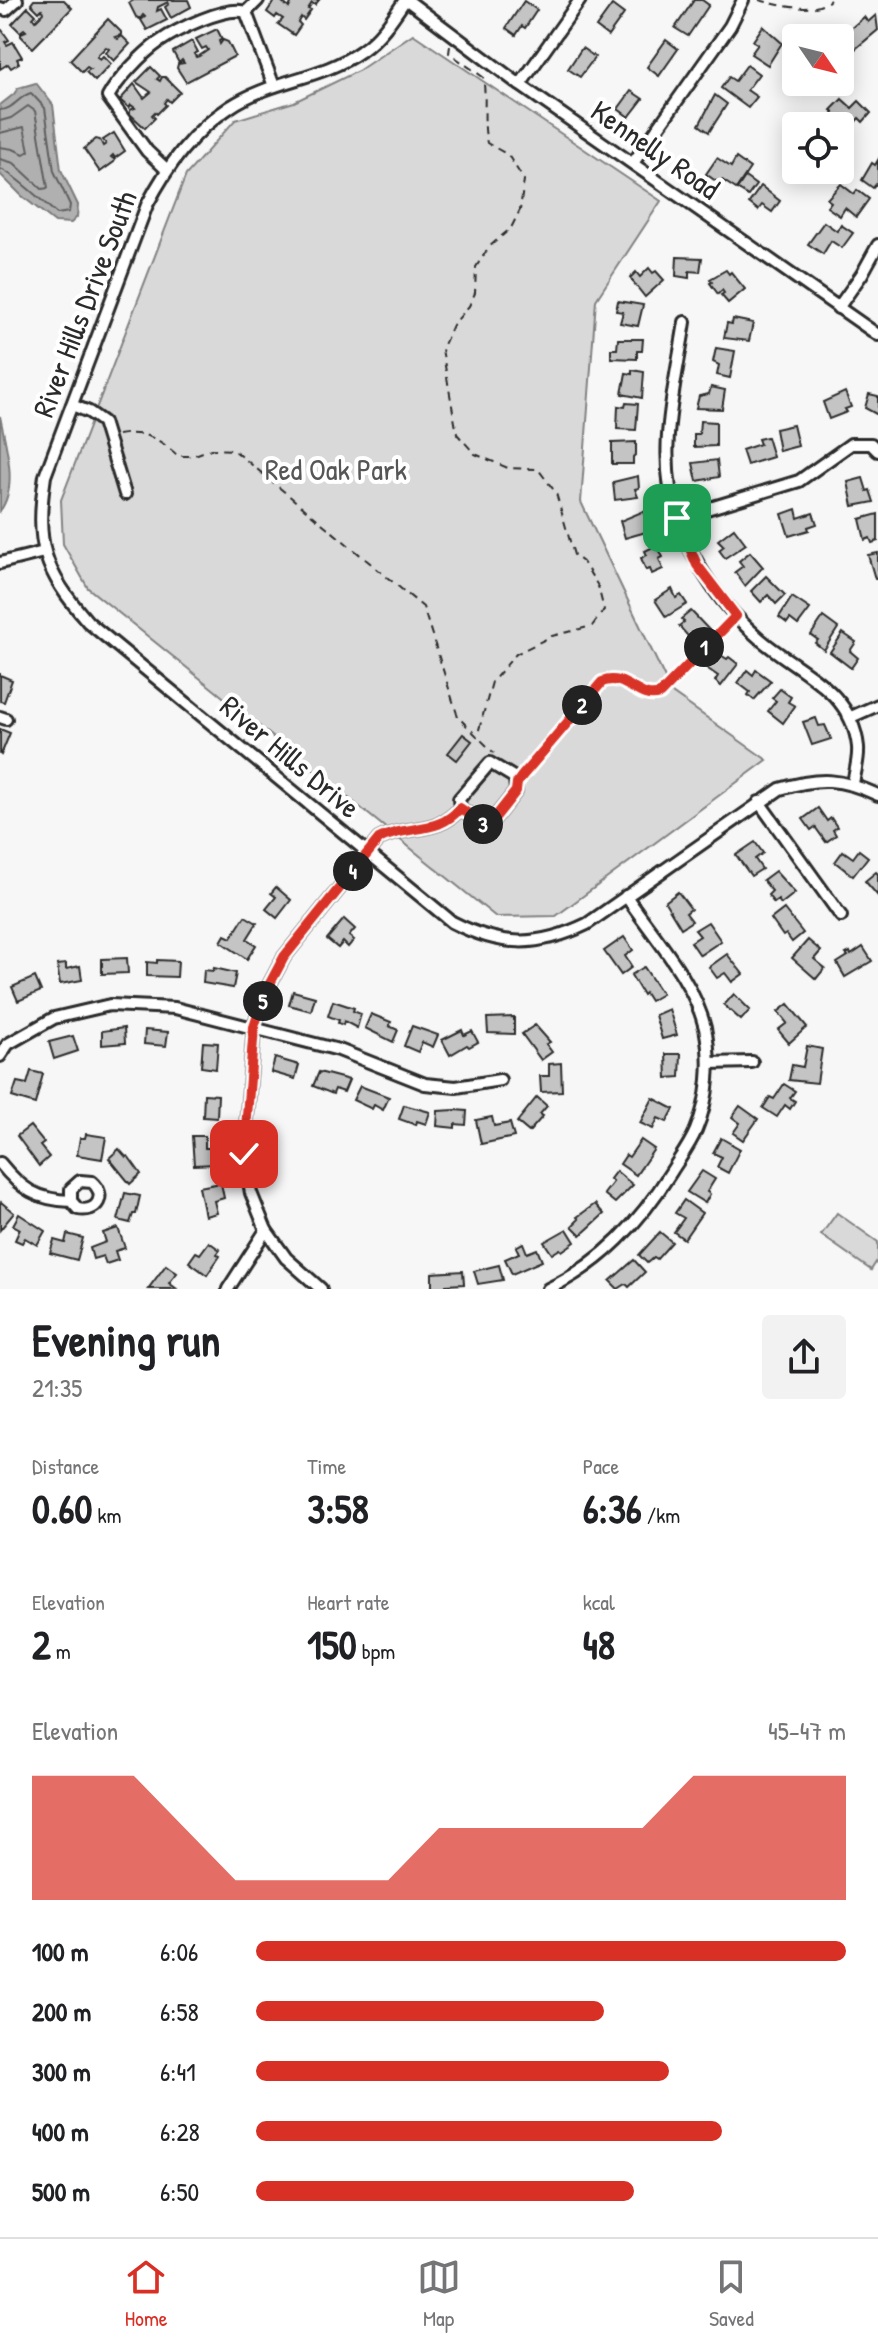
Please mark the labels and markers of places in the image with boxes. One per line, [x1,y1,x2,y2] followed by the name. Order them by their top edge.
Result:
[643,484,711,552] pin
[684,627,724,667] pin: 1
[562,685,602,725] pin: 2
[463,804,503,844] pin: 3
[333,851,373,891] pin: 4
[243,981,283,1021] pin: 5
[210,1120,278,1188] pin

